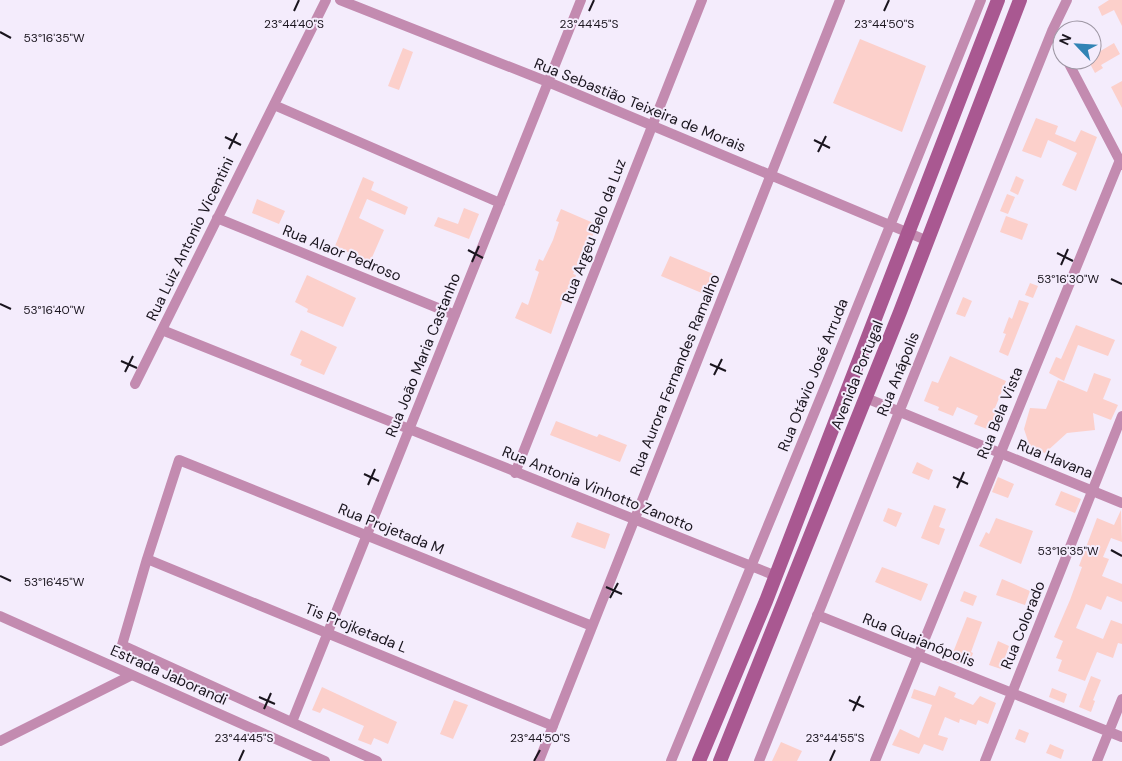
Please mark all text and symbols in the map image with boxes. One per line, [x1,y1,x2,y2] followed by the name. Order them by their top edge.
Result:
[264,16,324,32] text: 23°44'40"S
[560,16,618,32] text: 23°44'45"S
[854,16,914,32] text: 23°44'50"S
[1052,20,1102,70] north arrow
[23,30,85,46] text: 53°16'35"W
[1055,31,1076,48] text: N
[531,53,749,157] street label: Rua Sebastião Teixeira de Morais
[142,154,238,324] street label: Rua Luiz Antonio Vicentini
[557,156,631,306] street label: Rua Argeu Belo da Luz
[280,220,404,286] street label: Rua Alaor Pedroso
[381,270,465,440] street label: Rua João Maria Castanho
[625,271,725,479] street label: Rua Aurora Fernandes Ramalho
[1037,271,1099,287] text: 53°16'30"W
[773,296,853,454] street label: Rua Otávio José Arruda
[23,302,85,318] text: 53°16'40"W
[826,317,888,433] street label: Avenida Portugal
[872,329,924,419] street label: Rua Anápolis
[972,364,1028,462] street label: Rua Bela Vista
[1014,435,1096,483] street label: Rua Havana
[499,441,697,537] street label: Rua Antonia Vinhotto Zanotto
[335,499,447,559] street label: Rua Projetada M
[1037,543,1099,559] text: 53°16'35"W
[24,574,85,590] text: 53°16'45"W
[996,578,1050,672] street label: Rua Colorado
[302,598,410,658] street label: Tis Projketada L
[860,608,978,672] street label: Rua Guaianópolis
[107,640,231,710] street label: Estrada Jaborandi
[215,730,273,746] text: 23°44'45"S
[510,730,570,746] text: 23°44'50"S
[805,730,865,746] text: 23°44'55"S

